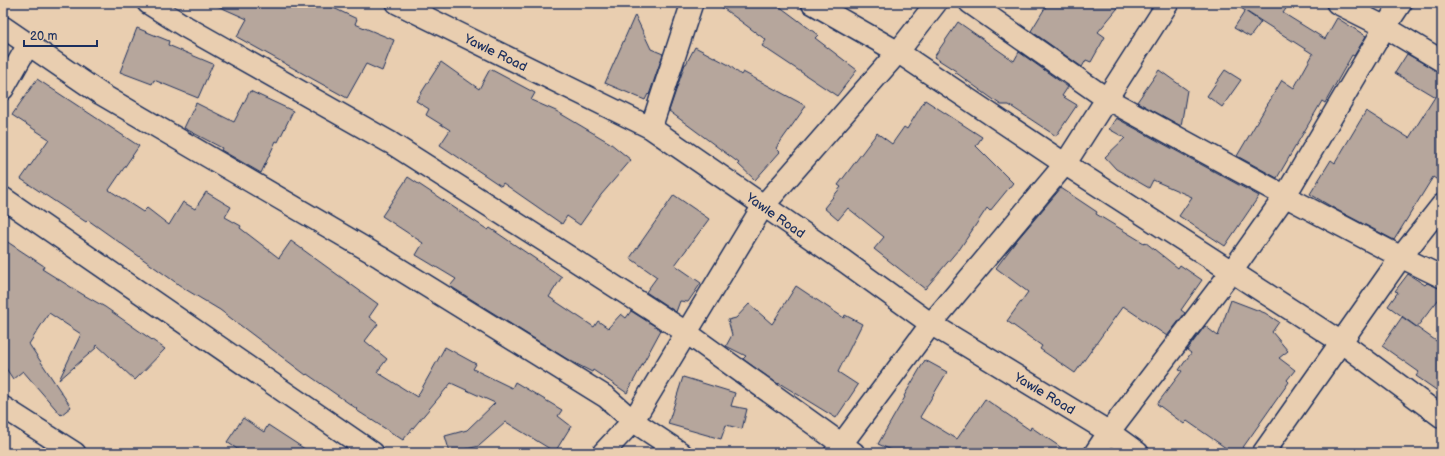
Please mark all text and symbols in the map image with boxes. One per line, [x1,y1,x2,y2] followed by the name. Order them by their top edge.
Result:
[24,22,97,48] scale bar
[30,29,57,44] text: 20 m
[461,30,530,75] street label: Yawle Road
[742,189,808,242] street label: Yawle Road
[1010,369,1078,418] street label: Yawle Road

